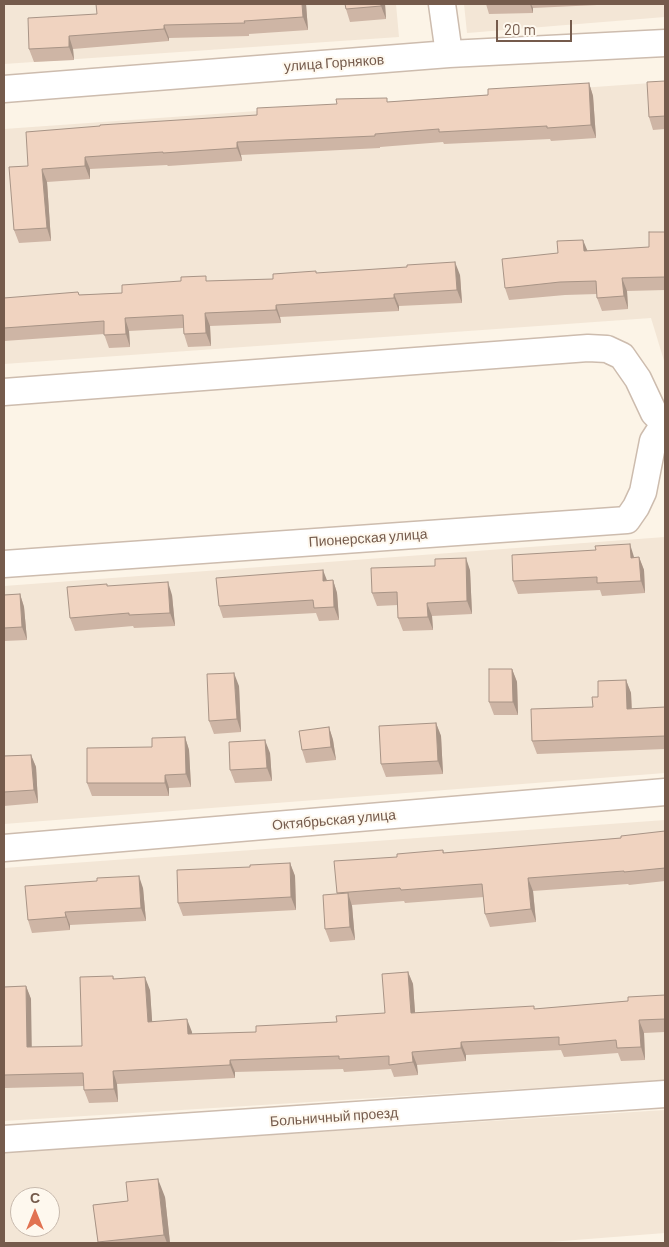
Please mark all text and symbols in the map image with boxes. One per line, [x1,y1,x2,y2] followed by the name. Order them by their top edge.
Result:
[499,10,575,42] scale bar
[504,20,536,38] text: 20 m
[283,51,385,75] street label: улица Горняков
[308,525,428,551] street label: Пионерская улица
[271,806,397,834] street label: Октябрьская улица
[269,1104,399,1130] street label: Больничный проезд
[10,1187,60,1237] north arrow
[30,1189,40,1206] text: С

